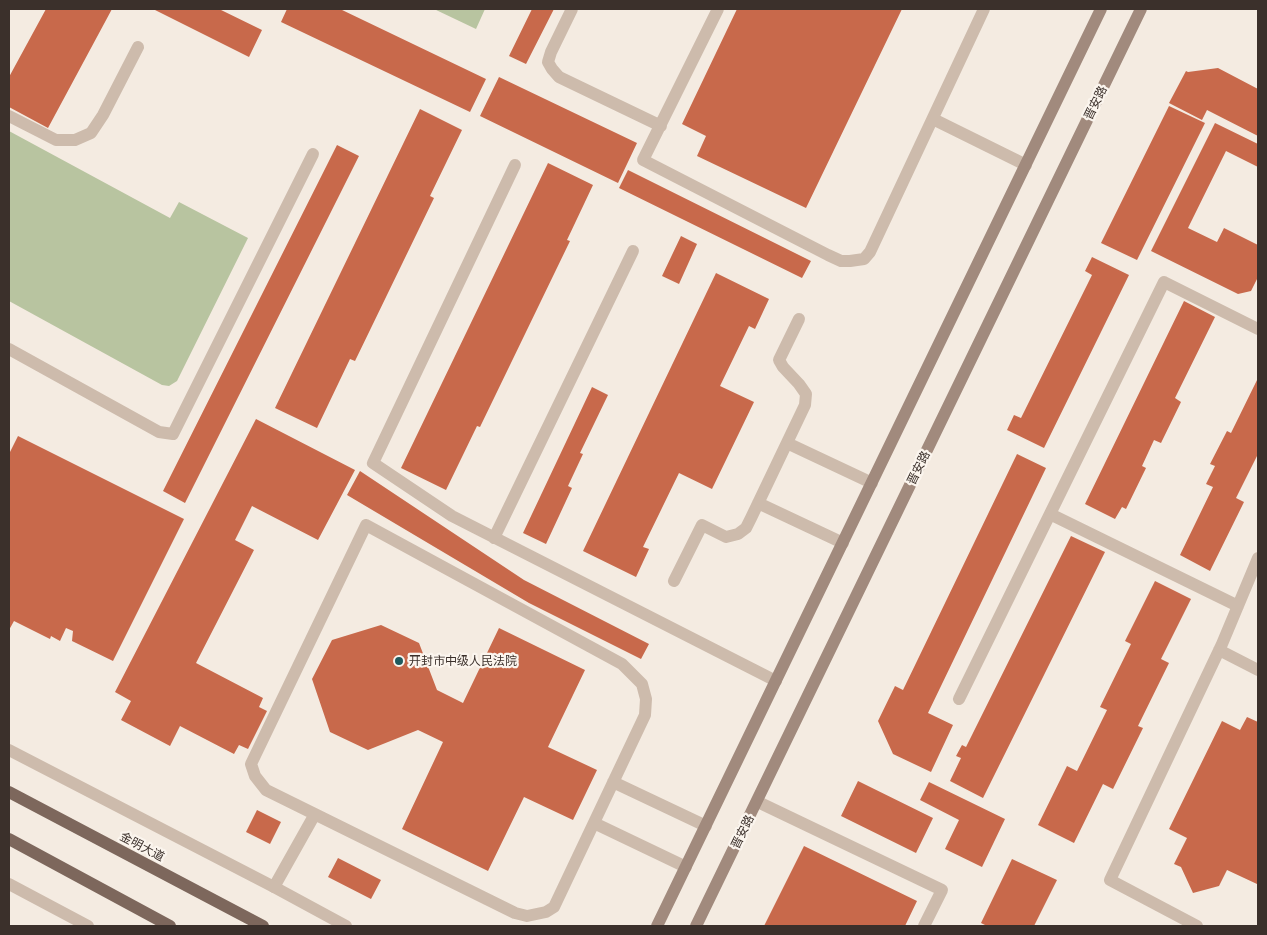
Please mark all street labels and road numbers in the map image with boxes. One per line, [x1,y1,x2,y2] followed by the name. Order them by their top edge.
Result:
[1082,84,1110,122] street label: 晋安路
[905,449,933,487] street label: 晋安路
[729,813,757,851] street label: 晋安路
[117,829,167,865] street label: 金明大道

